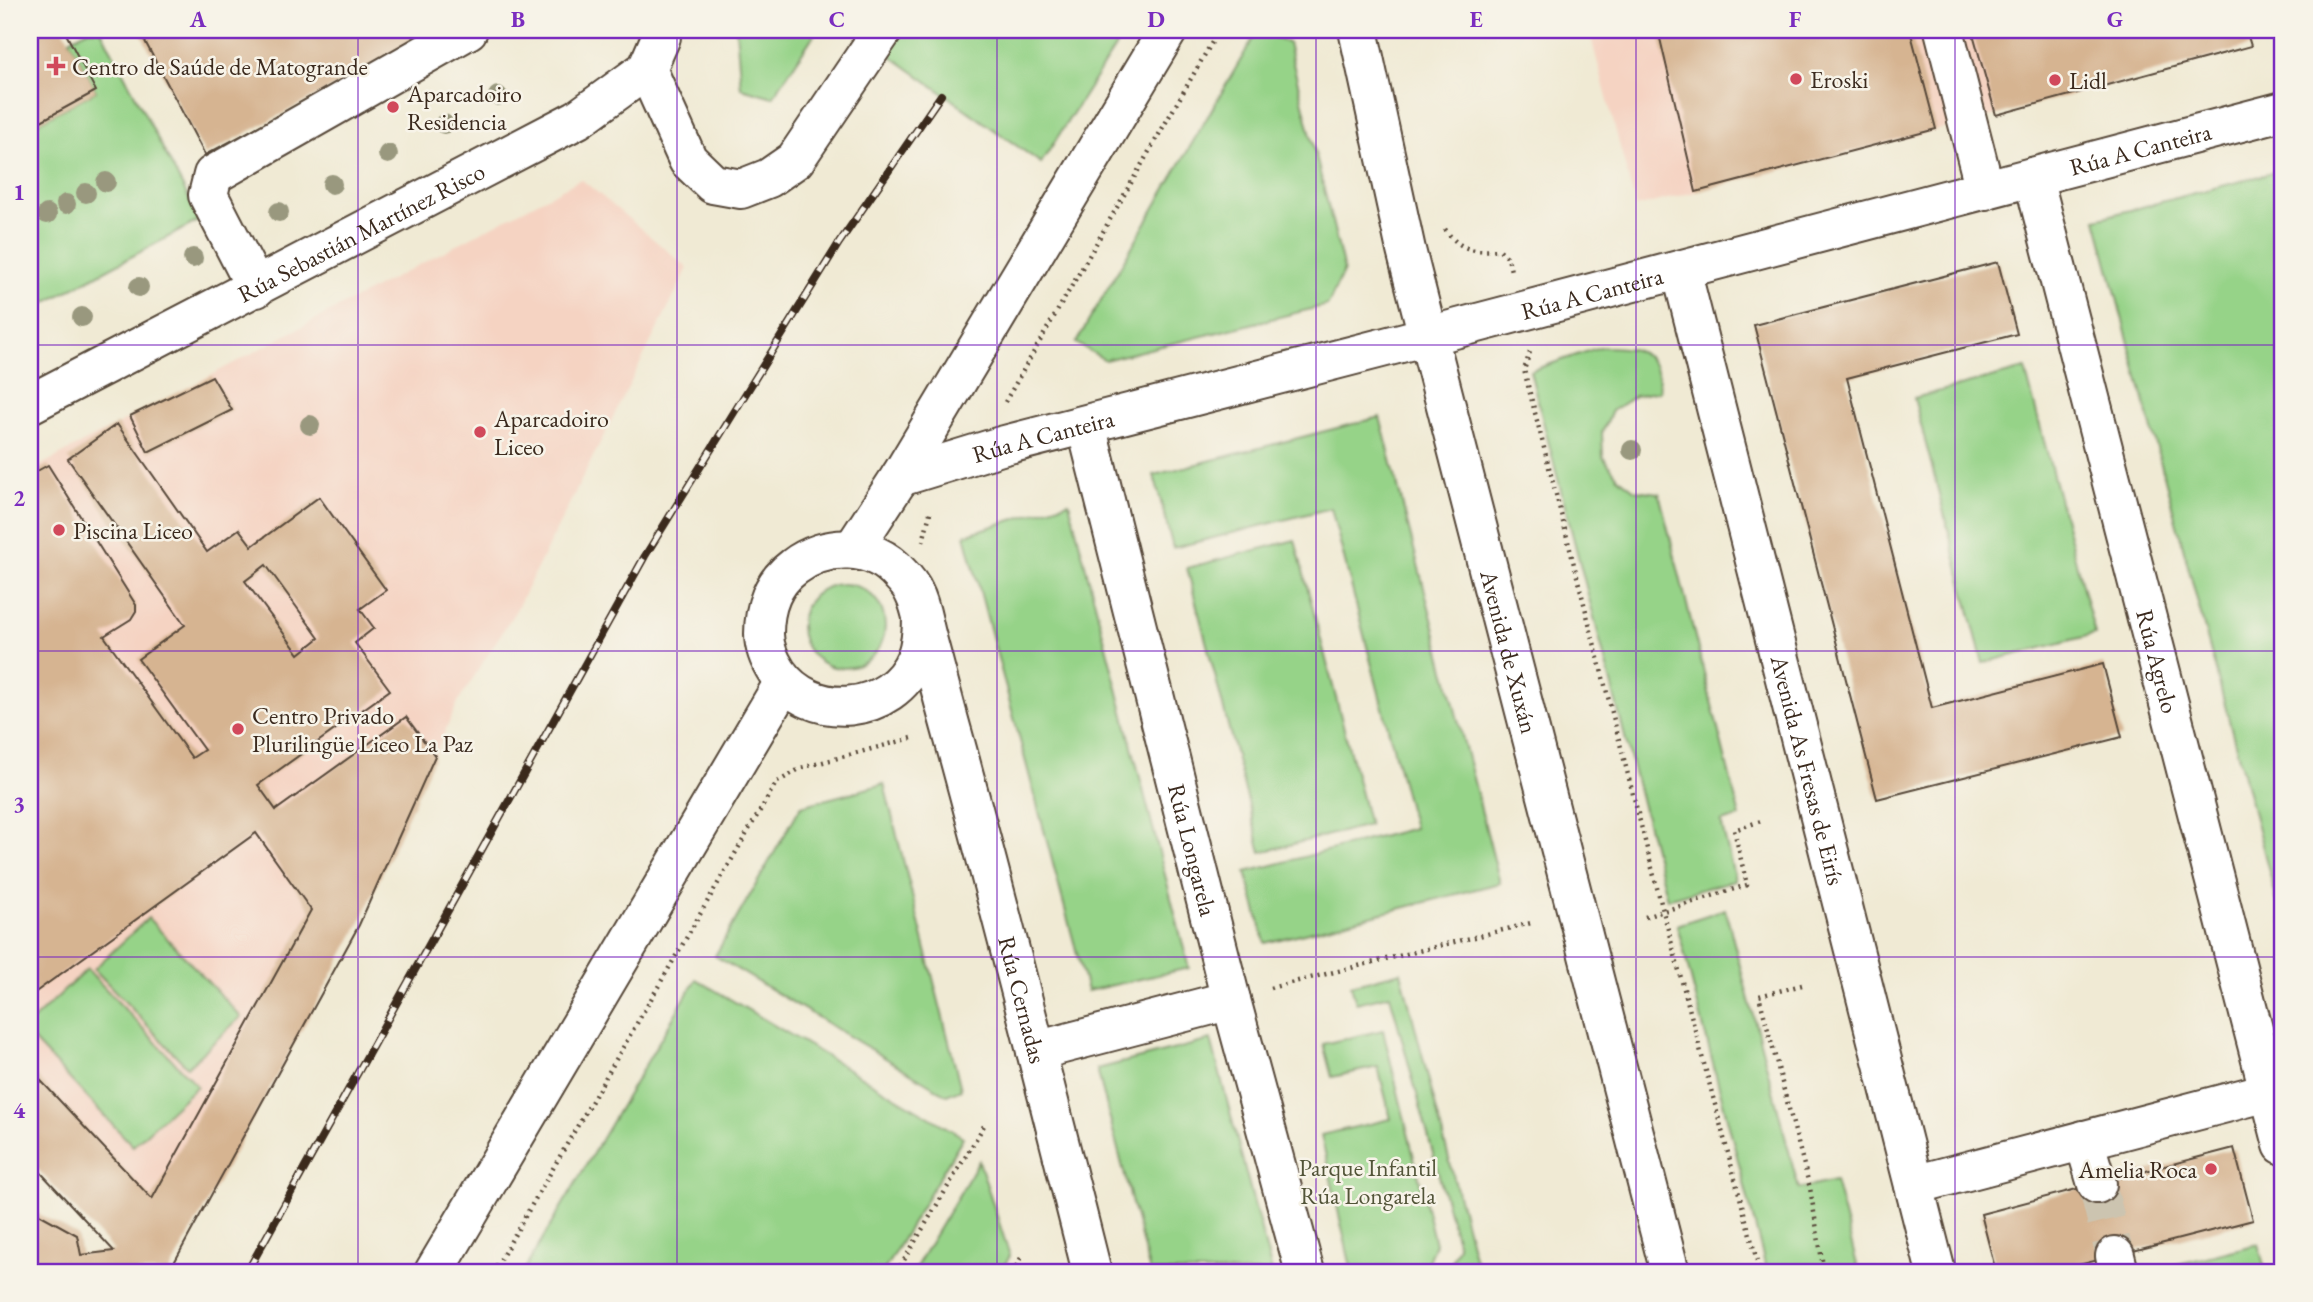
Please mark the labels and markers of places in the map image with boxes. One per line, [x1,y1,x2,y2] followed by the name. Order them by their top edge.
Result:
[72,51,368,82] place label: Centro de Saúde de Matogrande
[46,56,66,76] marker: Centro de Saúde de Matogrande
[1810,64,1868,95] place label: Eroski
[2069,65,2107,96] place label: Lidl
[1788,71,1804,87] marker: Eroski
[2047,72,2063,88] marker: Lidl
[406,78,522,137] place label: Aparcadoiro Residencia
[385,99,401,115] marker: Aparcadoiro Residencia
[493,403,609,462] place label: Aparcadoiro Liceo
[472,424,488,440] marker: Aparcadoiro Liceo
[73,515,193,546] place label: Piscina Liceo
[51,522,67,538] marker: Piscina Liceo
[252,700,473,759] place label: Centro Privado Plurilingüe Liceo La Paz
[230,721,246,737] marker: Centro Privado Plurilingüe Liceo La Paz
[2077,1154,2197,1185] place label: Amelia Roca
[2203,1161,2219,1177] marker: Amelia Roca

